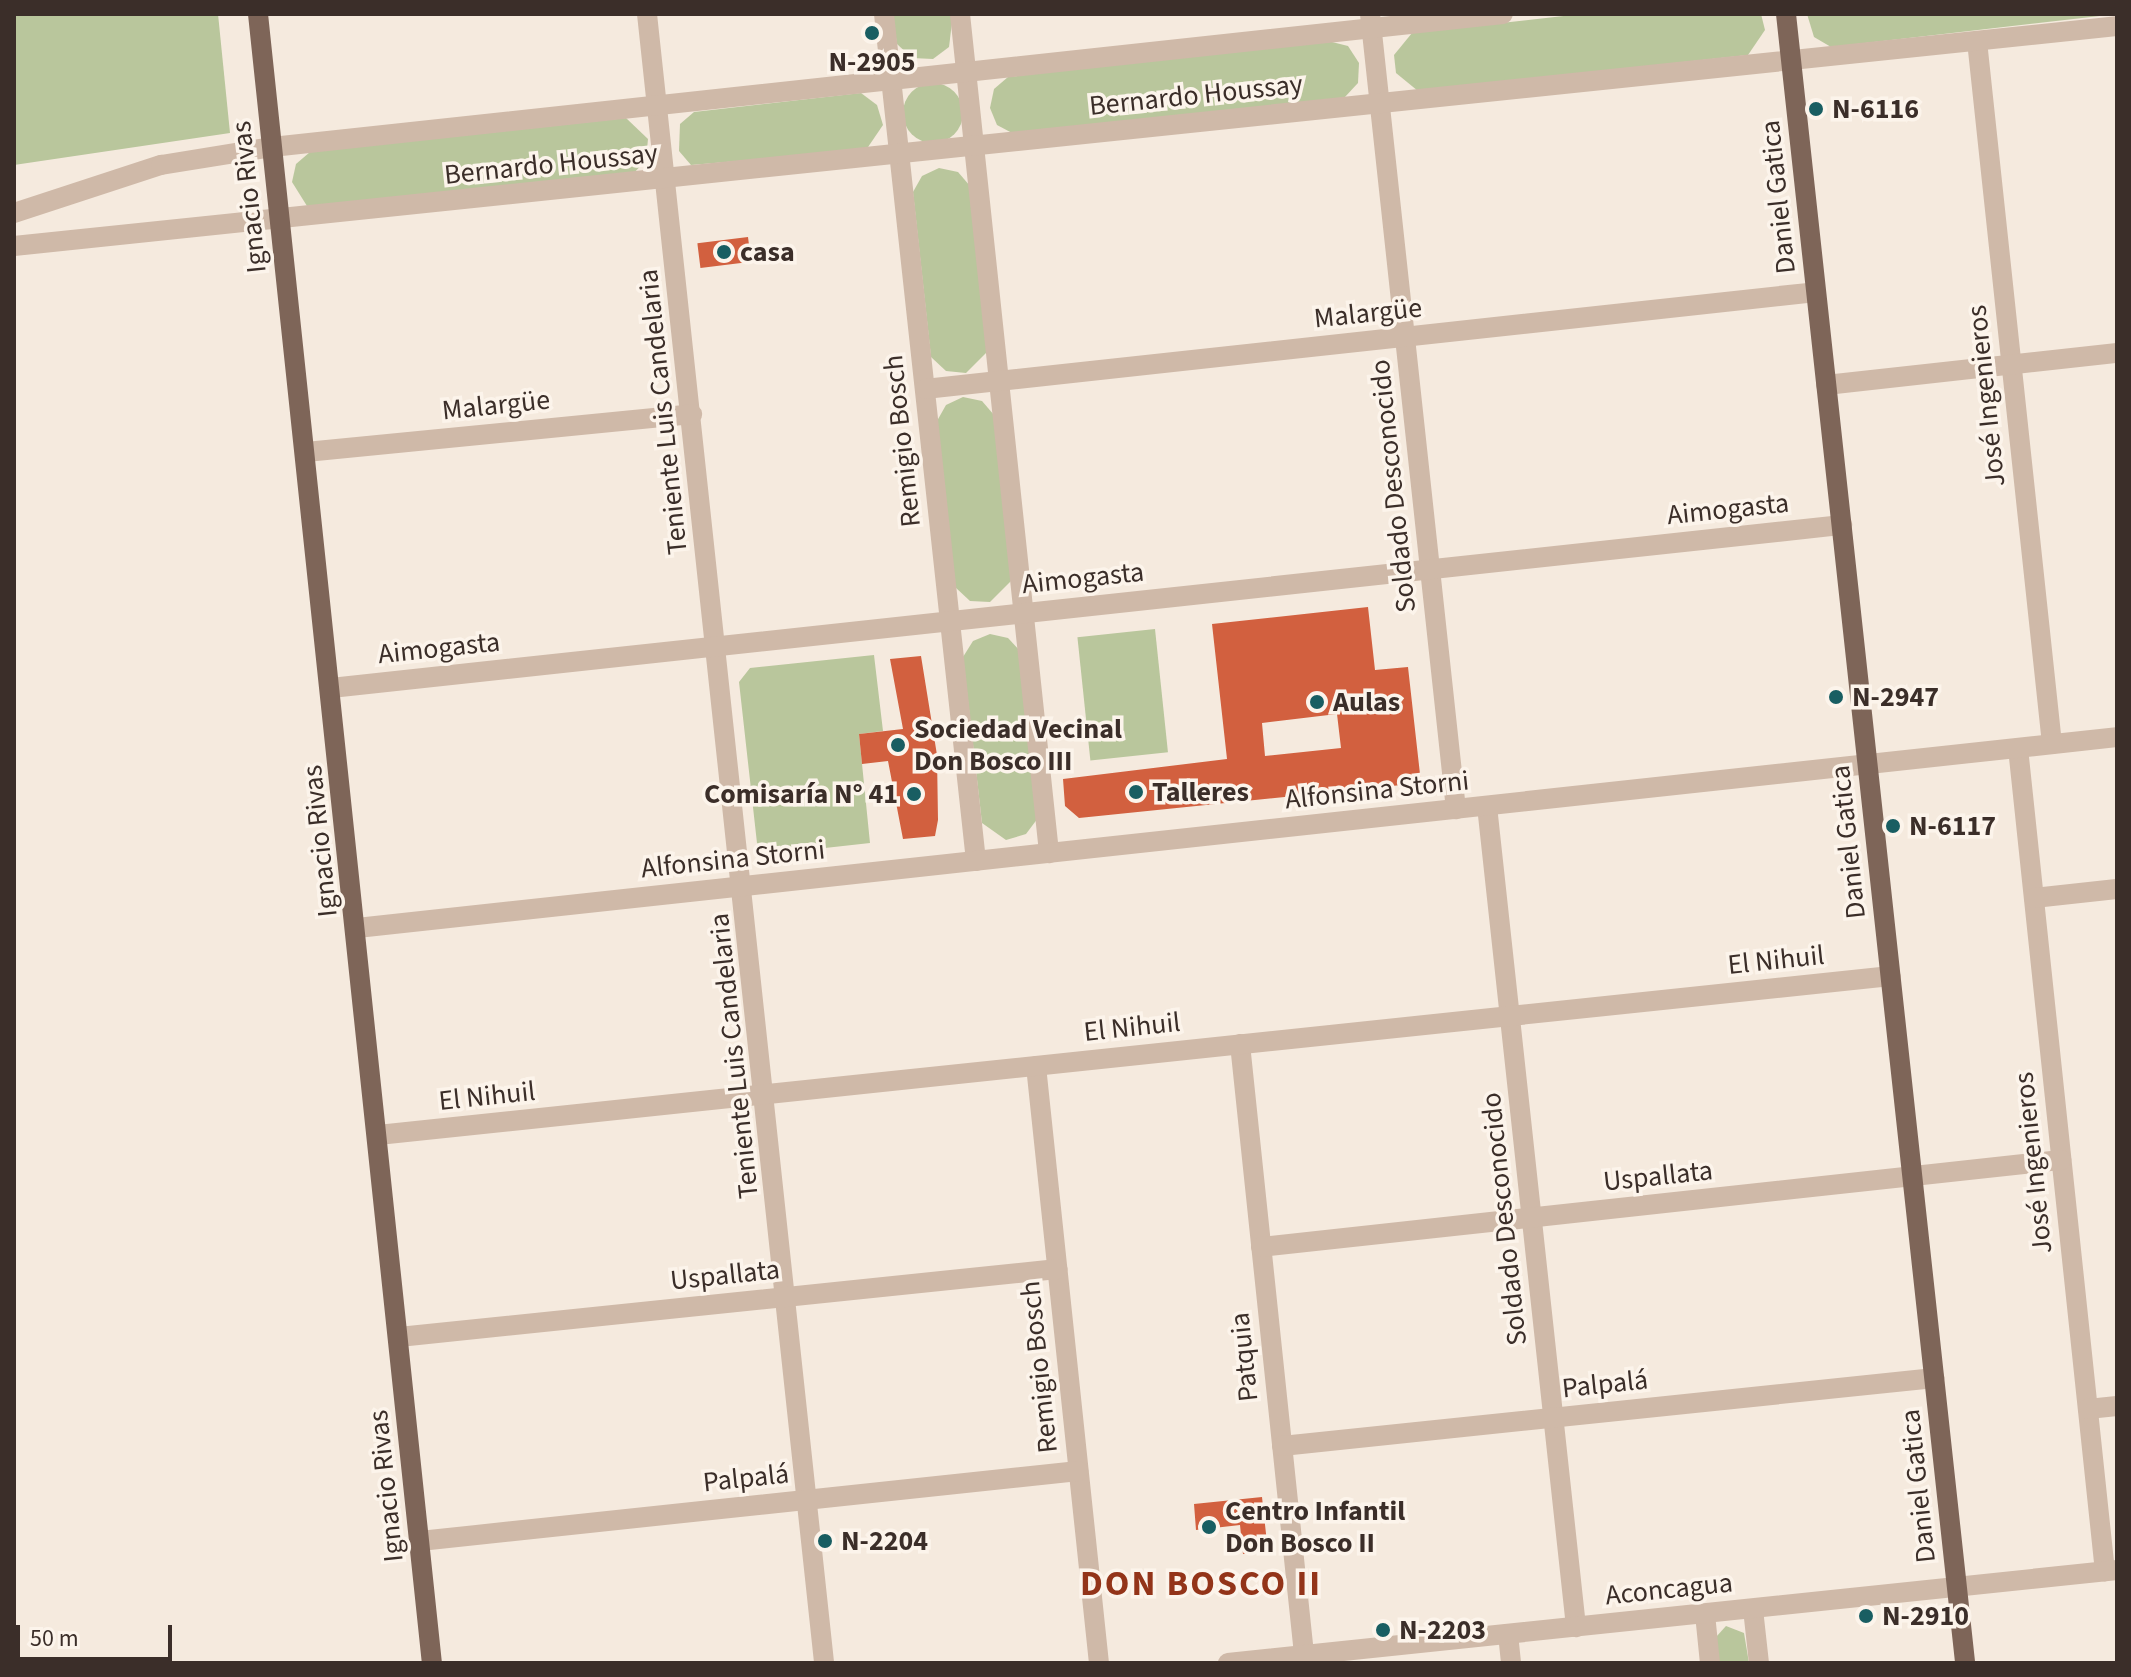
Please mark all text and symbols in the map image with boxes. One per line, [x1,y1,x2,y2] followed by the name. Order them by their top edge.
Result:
[863,24,881,42] marker: N-2905
[828,45,916,79] place label: N-2905
[1088,67,1304,123] street label: Bernardo Houssay
[1832,92,1919,126] place label: N-6116
[1807,100,1825,118] marker: N-6116
[224,119,274,275] street label: Ignacio Rivas
[1753,119,1803,275] street label: Daniel Gatica
[443,136,659,192] street label: Bernardo Houssay
[740,235,795,269] place label: casa
[715,243,733,261] marker: casa
[631,268,695,556] street label: Teniente Luis Candelaria
[1312,291,1424,335] street label: Malargüe
[1960,304,2012,488] street label: José Ingenieros
[876,353,928,529] street label: Remigio Bosch
[1363,358,1423,614] street label: Soldado Desconocido
[440,383,552,427] street label: Malargüe
[1665,486,1791,532] street label: Aimogasta
[1020,555,1146,601] street label: Aimogasta
[376,625,502,671] street label: Aimogasta
[1852,680,1939,714] place label: N-2947
[1333,685,1400,719] place label: Aulas
[1827,688,1845,706] marker: N-2947
[1308,693,1326,711] marker: Aulas
[914,712,1122,778] place label: Sociedad Vecinal Don Bosco III
[889,736,907,754] marker: Sociedad Vecinal Don Bosco III
[295,763,345,919] street label: Ignacio Rivas
[1283,764,1471,816] street label: Alfonsina Storni
[1823,764,1873,920] street label: Daniel Gatica
[1152,775,1249,809] place label: Talleres
[704,777,898,811] place label: Comisaría N° 41
[1127,783,1145,801] marker: Talleres
[905,785,923,803] marker: Comisaría N° 41
[1909,809,1996,843] place label: N-6117
[1884,817,1902,835] marker: N-6117
[639,833,827,885] street label: Alfonsina Storni
[702,912,766,1200] street label: Teniente Luis Candelaria
[1726,938,1826,982] street label: El Nihuil
[1082,1005,1182,1049] street label: El Nihuil
[2007,1071,2059,1255] street label: José Ingenieros
[437,1074,537,1118] street label: El Nihuil
[1474,1091,1534,1347] street label: Soldado Desconocido
[1602,1154,1714,1198] street label: Uspallata
[669,1253,781,1297] street label: Uspallata
[1013,1279,1065,1455] street label: Remigio Bosch
[1223,1311,1265,1403] street label: Patquia
[1560,1363,1650,1405] street label: Palpalá
[361,1408,411,1564] street label: Ignacio Rivas
[1893,1408,1943,1564] street label: Daniel Gatica
[701,1457,791,1499] street label: Palpalá
[1225,1494,1405,1560] place label: Centro Infantil Don Bosco II
[1200,1518,1218,1536] marker: Centro Infantil Don Bosco II
[841,1524,928,1558] place label: N-2204
[816,1532,834,1550] marker: N-2204
[1080,1562,1322,1606] district label: DON BOSCO II
[1604,1566,1734,1612] street label: Aconcagua
[1882,1599,1969,1633] place label: N-2910
[1857,1607,1875,1625] marker: N-2910
[20,1609,176,1659] scale bar
[1399,1613,1486,1647] place label: N-2203
[30,1621,79,1656] text: 50 m
[1374,1621,1392,1639] marker: N-2203

